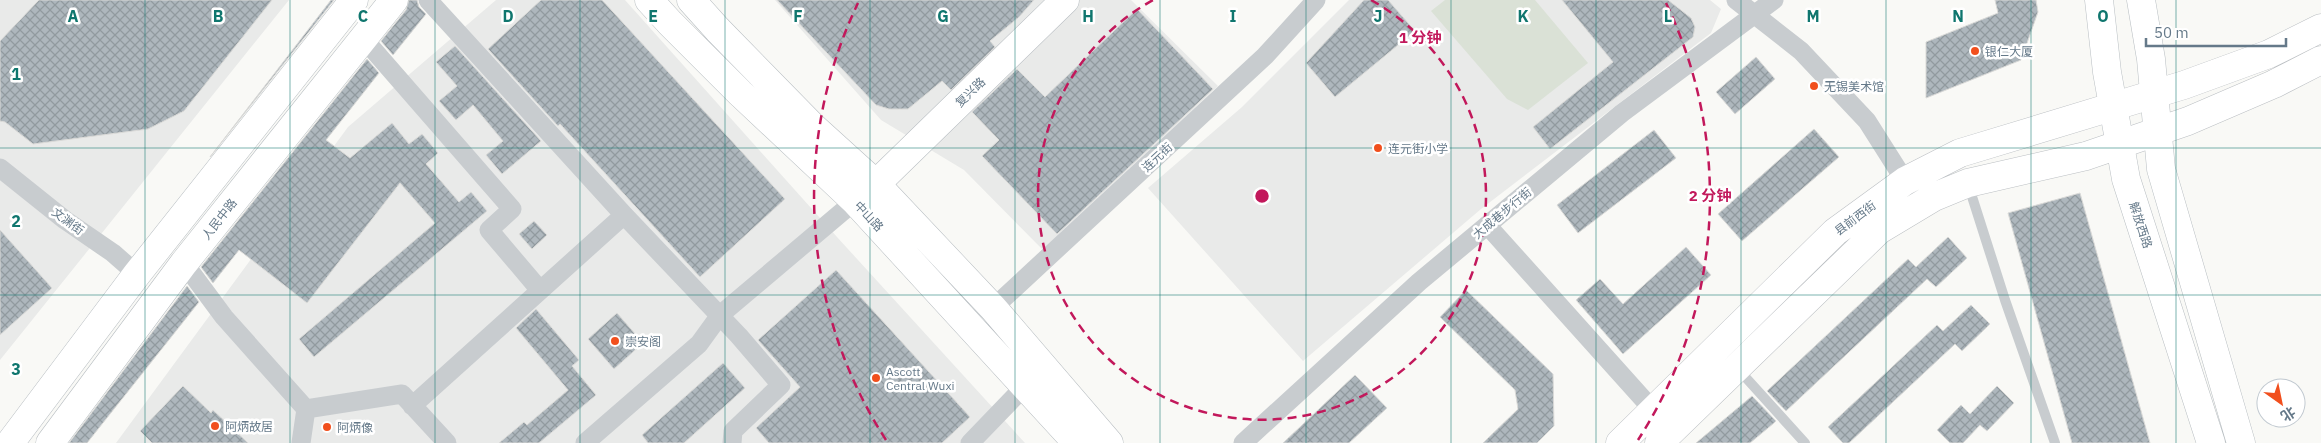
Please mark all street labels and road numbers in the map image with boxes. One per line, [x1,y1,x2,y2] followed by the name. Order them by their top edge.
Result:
[952,74,988,110] street label: 复兴路
[1139,139,1175,175] street label: 连元街
[1470,184,1534,242] street label: 大成巷步行街
[198,195,240,243] street label: 人民中路
[851,198,887,234] street label: 中山路
[1831,198,1879,238] street label: 县前西街
[2126,200,2156,250] street label: 解放西路
[49,204,87,238] street label: 文渊街

